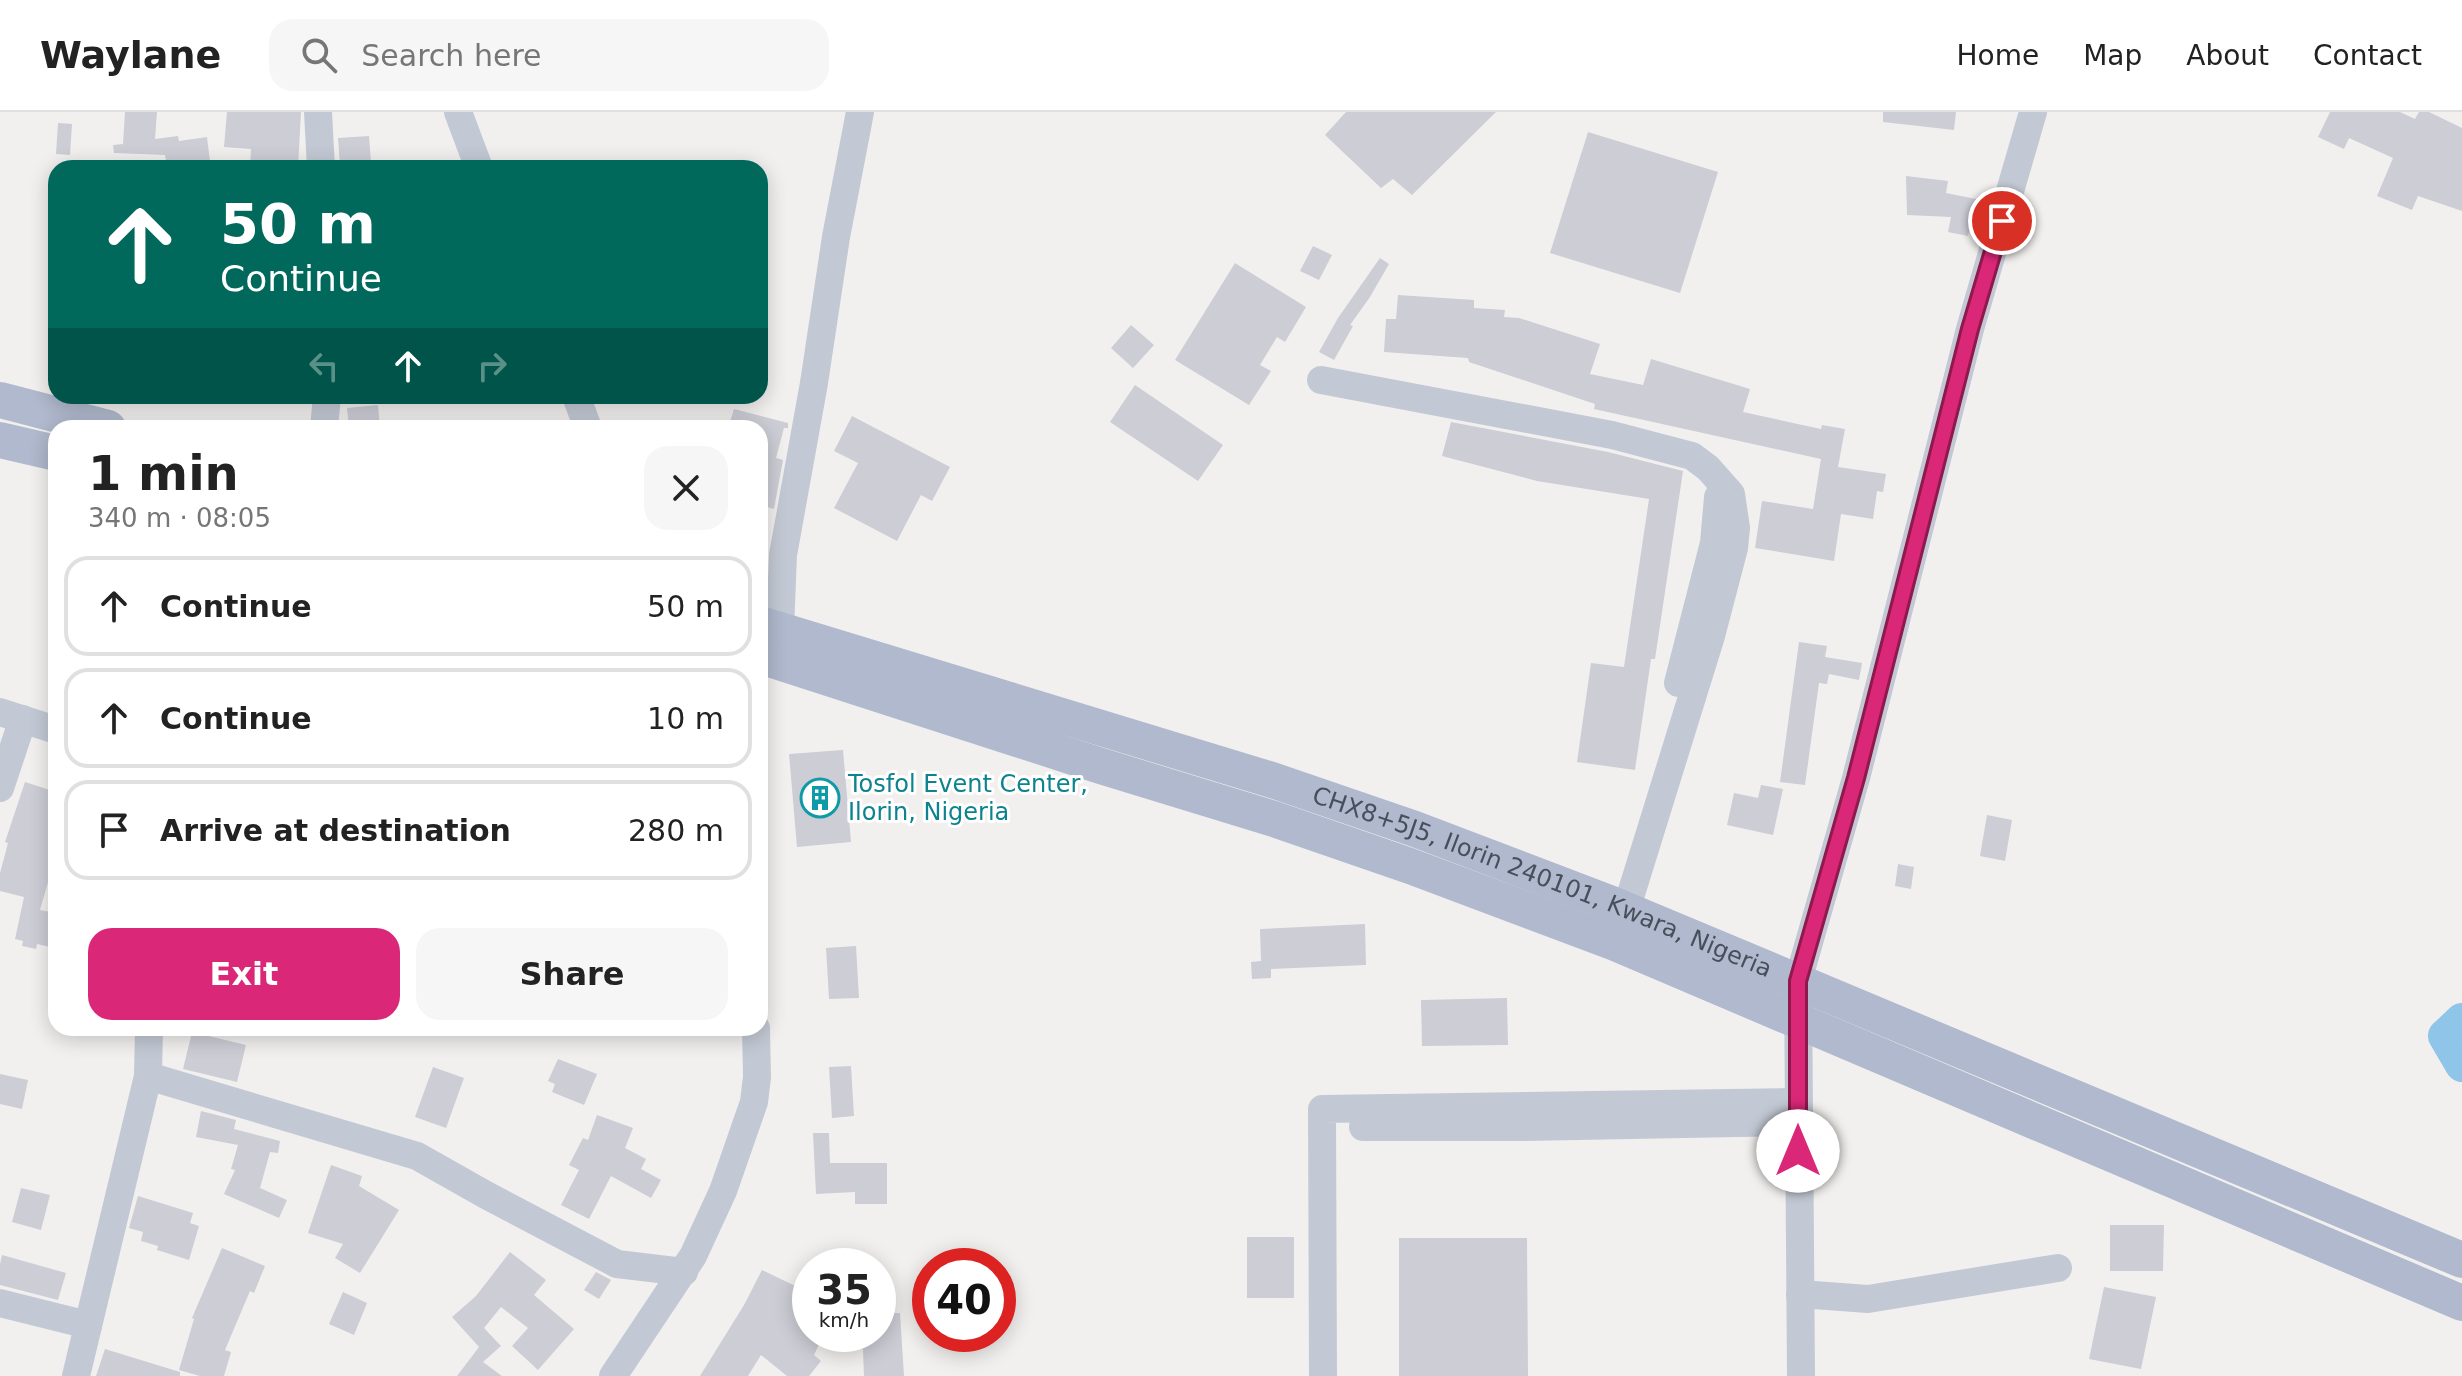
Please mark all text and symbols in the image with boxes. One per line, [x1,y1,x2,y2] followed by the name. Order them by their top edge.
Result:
[269,19,829,91] search box
[40,33,221,77] text: Waylane
[297,33,341,77] icon: search
[361,38,542,73] text: Search here
[1956,39,2039,72] text: Home
[2083,39,2142,72] text: Map
[2186,39,2269,72] text: About
[2313,39,2422,72] text: Contact
[1968,187,2036,255] pin
[220,191,376,256] text: 50 m
[88,192,192,296] icon: ahead
[1980,199,2024,243] icon: arrive
[220,258,382,299] text: Continue
[302,344,346,388] icon: left
[386,344,430,388] icon: ahead
[470,344,514,388] icon: right
[88,445,239,501] text: 1 min
[644,446,728,530] button: close
[88,503,271,533] text: 340 m · 08:05
[92,584,136,628] icon: ahead
[160,589,312,624] text: Continue
[647,589,724,624] text: 50 m
[92,696,136,740] icon: ahead
[160,701,312,736] text: Continue
[647,701,724,736] text: 10 m
[847,770,1088,826] place label: Tosfol Event Center, Ilorin, Nigeria
[799,777,841,819] building icon: Tosfol Event Center, Ilorin, Nigeria
[1309,781,1776,983] street label: CHX8+5J5, Ilorin 240101, Kwara, Nigeria
[92,808,136,852] icon: arrive
[160,813,511,848] text: Arrive at destination
[628,813,724,848] text: 280 m
[88,928,400,1020] button: Exit
[416,928,728,1020] button: Share
[1756,1109,1840,1193] position arrow
[912,1248,1016,1352] speed limit sign: 40
[816,1267,872,1313] text: 35
[819,1308,869,1332] text: km/h

